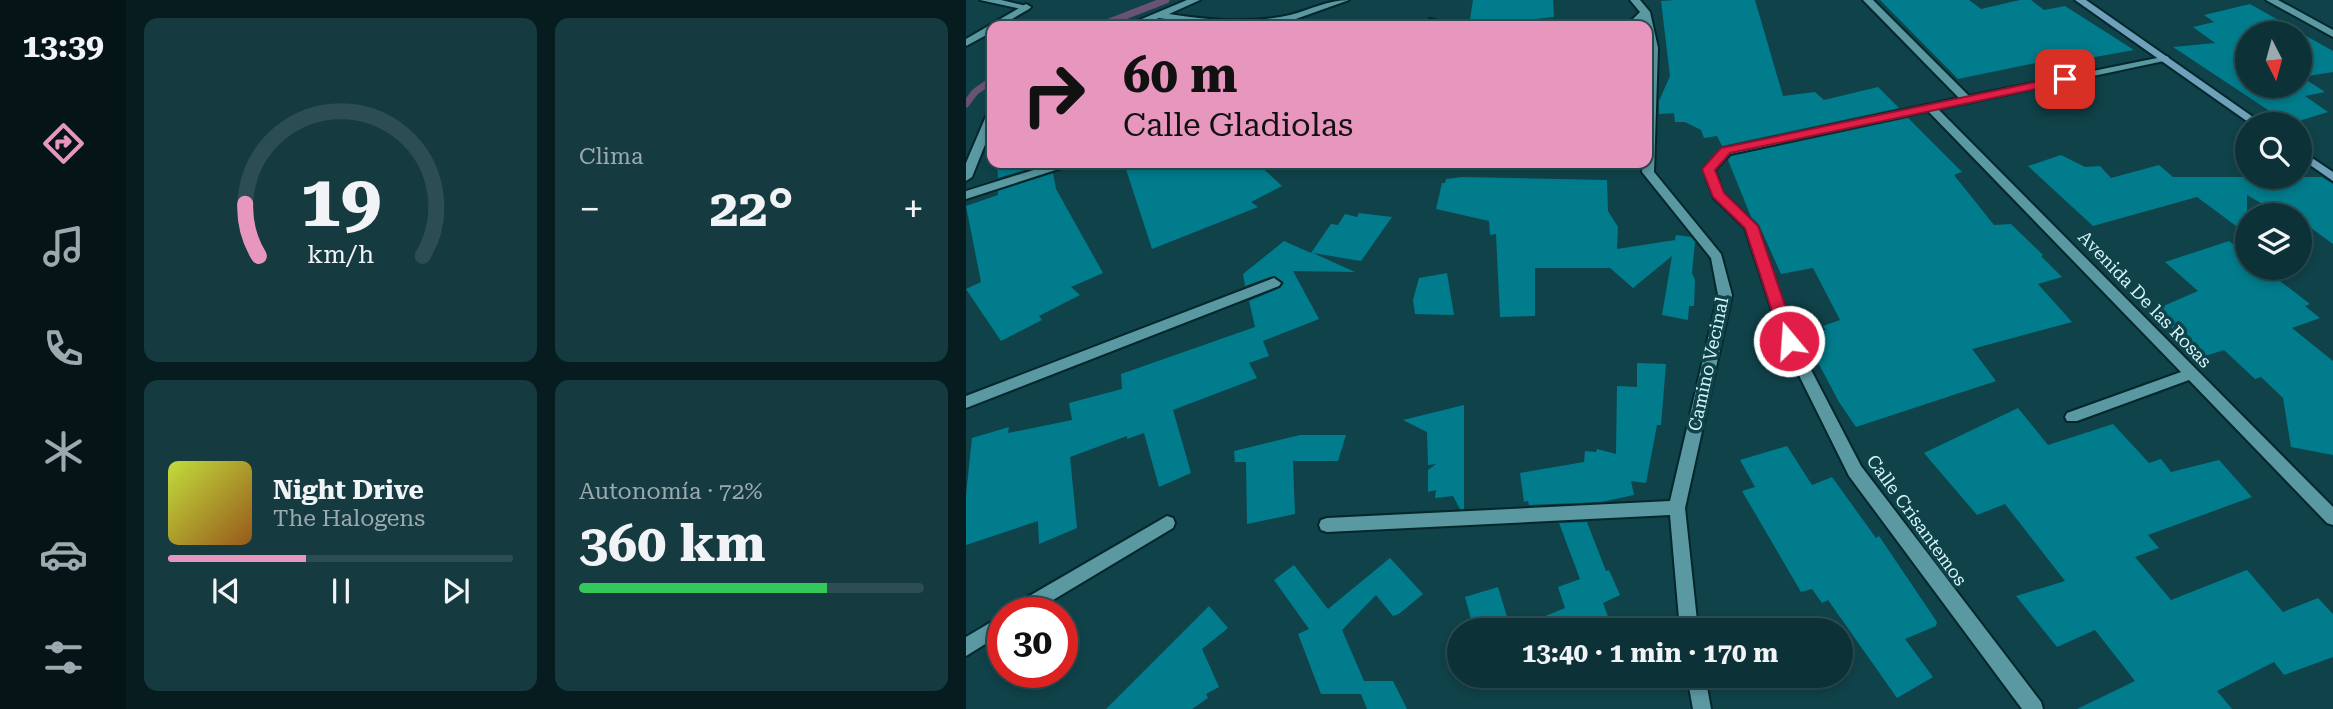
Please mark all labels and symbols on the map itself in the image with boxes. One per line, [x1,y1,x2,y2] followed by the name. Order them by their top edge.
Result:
[2235,21,2312,98] north arrow
[2035,49,2095,109] pin
[2074,226,2216,372] street label: Avenida De las Rosas
[1684,295,1733,433] street label: Camino Vecinal
[1752,304,1826,378] position arrow
[1862,450,1972,590] street label: Calle Crisantemos
[987,597,1078,688] speed limit sign: 30

